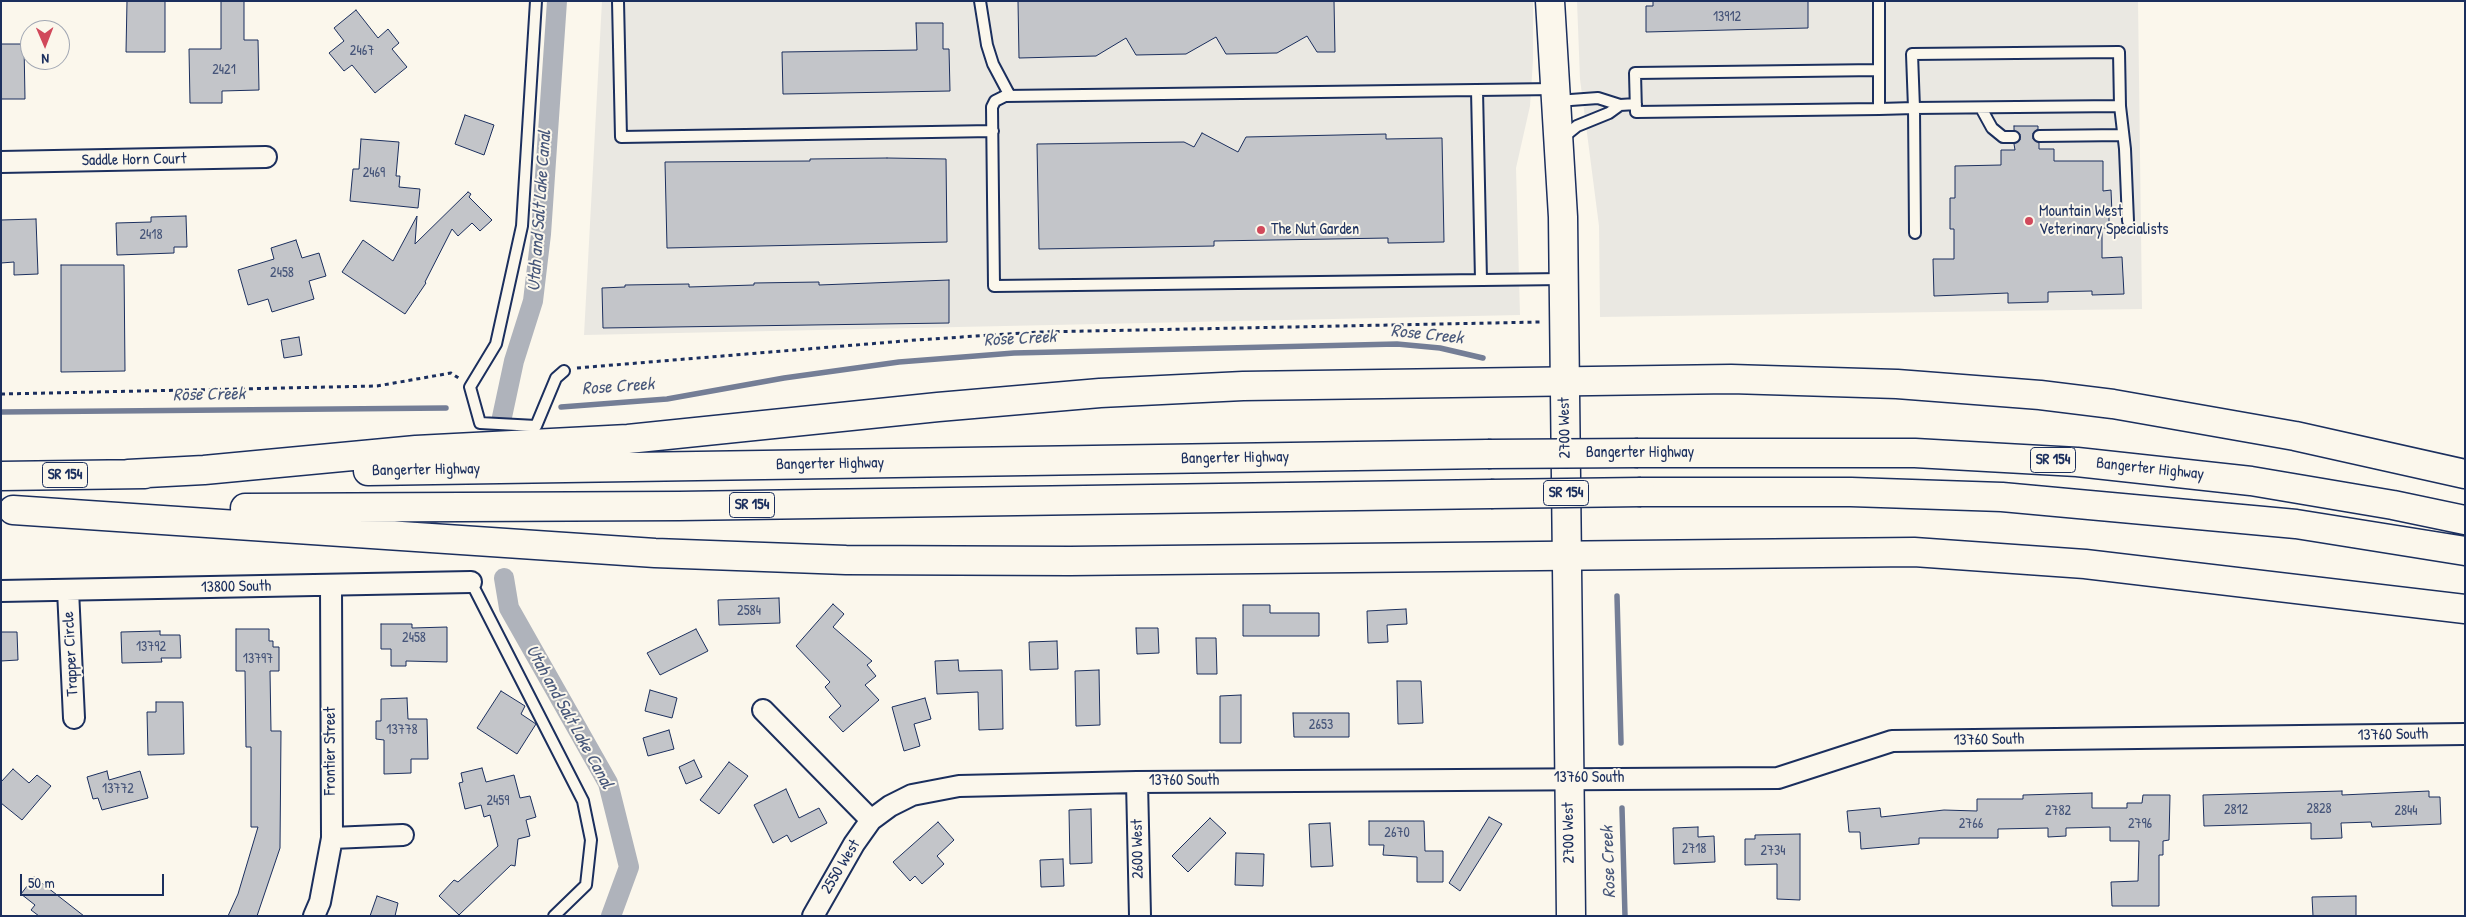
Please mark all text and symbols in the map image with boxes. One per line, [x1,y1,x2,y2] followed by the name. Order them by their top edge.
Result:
[1713,9,1741,25] house number: 13912
[20,20,70,70] north arrow
[350,43,374,59] house number: 2467
[41,50,49,69] text: N
[212,62,236,78] house number: 2421
[524,130,556,292] water label: Utah and Salt Lake Canal
[81,149,187,171] street label: Saddle Horn Court
[363,165,385,181] house number: 2469
[2039,202,2168,240] place label: Mountain West Veterinary Specialists
[2023,215,2035,227] marker: Mountain West Veterinary Specialists
[1271,220,1359,240] place label: The Nut Garden
[1255,224,1267,236] marker: The Nut Garden
[140,227,162,243] house number: 2418
[270,265,294,281] house number: 2458
[1390,320,1464,350] water label: Rose Creek
[983,326,1057,352] water label: Rose Creek
[581,374,655,400] water label: Rose Creek
[173,384,245,406] water label: Rose Creek
[1555,397,1575,459] street label: 2700 West
[1586,443,1694,463] street label: Bangerter Highway
[1181,447,1289,469] street label: Bangerter Highway
[2030,448,2076,472] road number: SR 154
[776,453,884,475] street label: Bangerter Highway
[2095,454,2205,484] street label: Bangerter Highway
[372,459,480,481] street label: Bangerter Highway
[42,462,88,488] road number: SR 154
[1544,480,1588,506] road number: SR 154
[730,492,774,518] road number: SR 154
[201,577,271,597] street label: 13800 South
[737,603,761,619] house number: 2584
[59,611,83,697] street label: Trapper Circle
[402,630,426,646] house number: 2458
[136,639,166,655] house number: 13792
[521,641,617,793] water label: Utah and Salt Lake Canal
[243,651,273,667] house number: 13797
[321,707,341,795] street label: Frontier Street
[1309,717,1333,733] house number: 2653
[386,722,418,738] house number: 13778
[2358,725,2428,745] street label: 13760 South
[1954,730,2024,750] street label: 13760 South
[1554,768,1624,788] street label: 13760 South
[1149,771,1219,791] street label: 13760 South
[102,781,134,797] house number: 13772
[487,793,509,809] house number: 2459
[2306,801,2332,817] house number: 2828
[1559,802,1579,864] street label: 2700 West
[2224,802,2248,818] house number: 2812
[2045,803,2071,819] house number: 2782
[2394,803,2418,819] house number: 2844
[1959,816,1983,832] house number: 2766
[2128,816,2152,832] house number: 2796
[1128,819,1148,879] street label: 2600 West
[1384,825,1410,841] house number: 2670
[1597,826,1621,898] water label: Rose Creek
[817,836,865,898] street label: 2550 West
[1682,841,1706,857] house number: 2718
[1760,843,1786,859] house number: 2734
[22,864,166,896] scale bar
[28,872,55,893] text: 50 m

